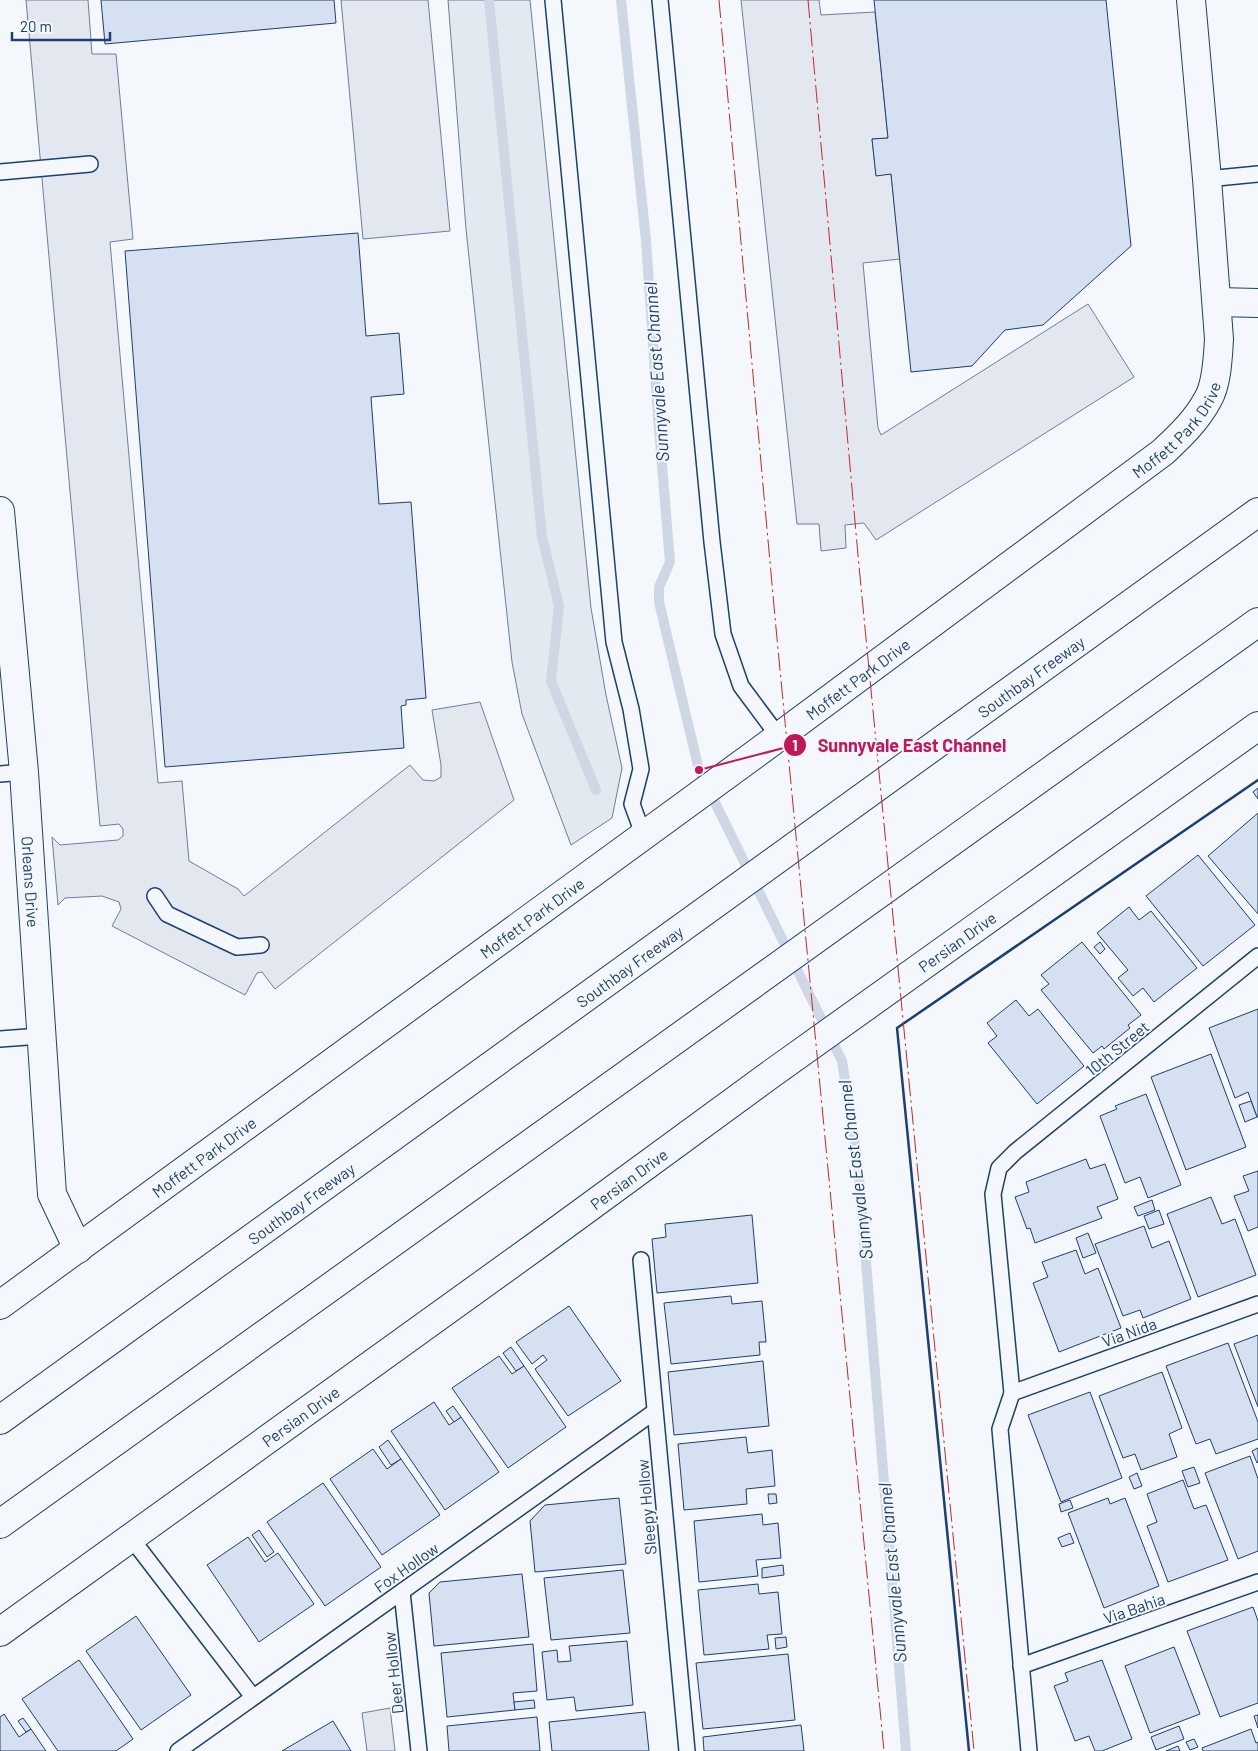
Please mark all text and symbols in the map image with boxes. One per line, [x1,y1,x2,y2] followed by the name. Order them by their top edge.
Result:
[12,10,110,42] scale bar
[20,17,52,35] text: 20 m
[639,281,673,463] water label: Sunnyvale East Channel
[1128,380,1224,481] street label: Moffett Park Drive
[974,631,1088,721] street label: Southbay Freeway
[802,634,913,723] street label: Moffett Park Drive
[783,729,1017,762] callout: Sunnyvale East Channel
[818,734,1006,756] text: Sunnyvale East Channel
[792,736,798,754] text: 1
[19,835,44,928] street label: Orleans Drive
[476,873,587,962] street label: Moffett Park Drive
[914,907,999,976] street label: Persian Drive
[572,921,687,1011] street label: Southbay Freeway
[1082,1017,1152,1079] street label: 10th Street
[833,1079,877,1261] water label: Sunnyvale East Channel
[148,1112,259,1201] street label: Moffett Park Drive
[586,1144,671,1213] street label: Persian Drive
[244,1158,358,1248] street label: Southbay Freeway
[1099,1313,1159,1351] street label: Via Nida
[258,1382,343,1450] street label: Persian Drive
[632,1458,660,1556] street label: Sleepy Hollow
[873,1482,911,1664] water label: Sunnyvale East Channel
[370,1538,442,1596] street label: Fox Hollow
[1101,1589,1167,1627] street label: Via Bahia
[379,1631,407,1715] street label: Deer Hollow

